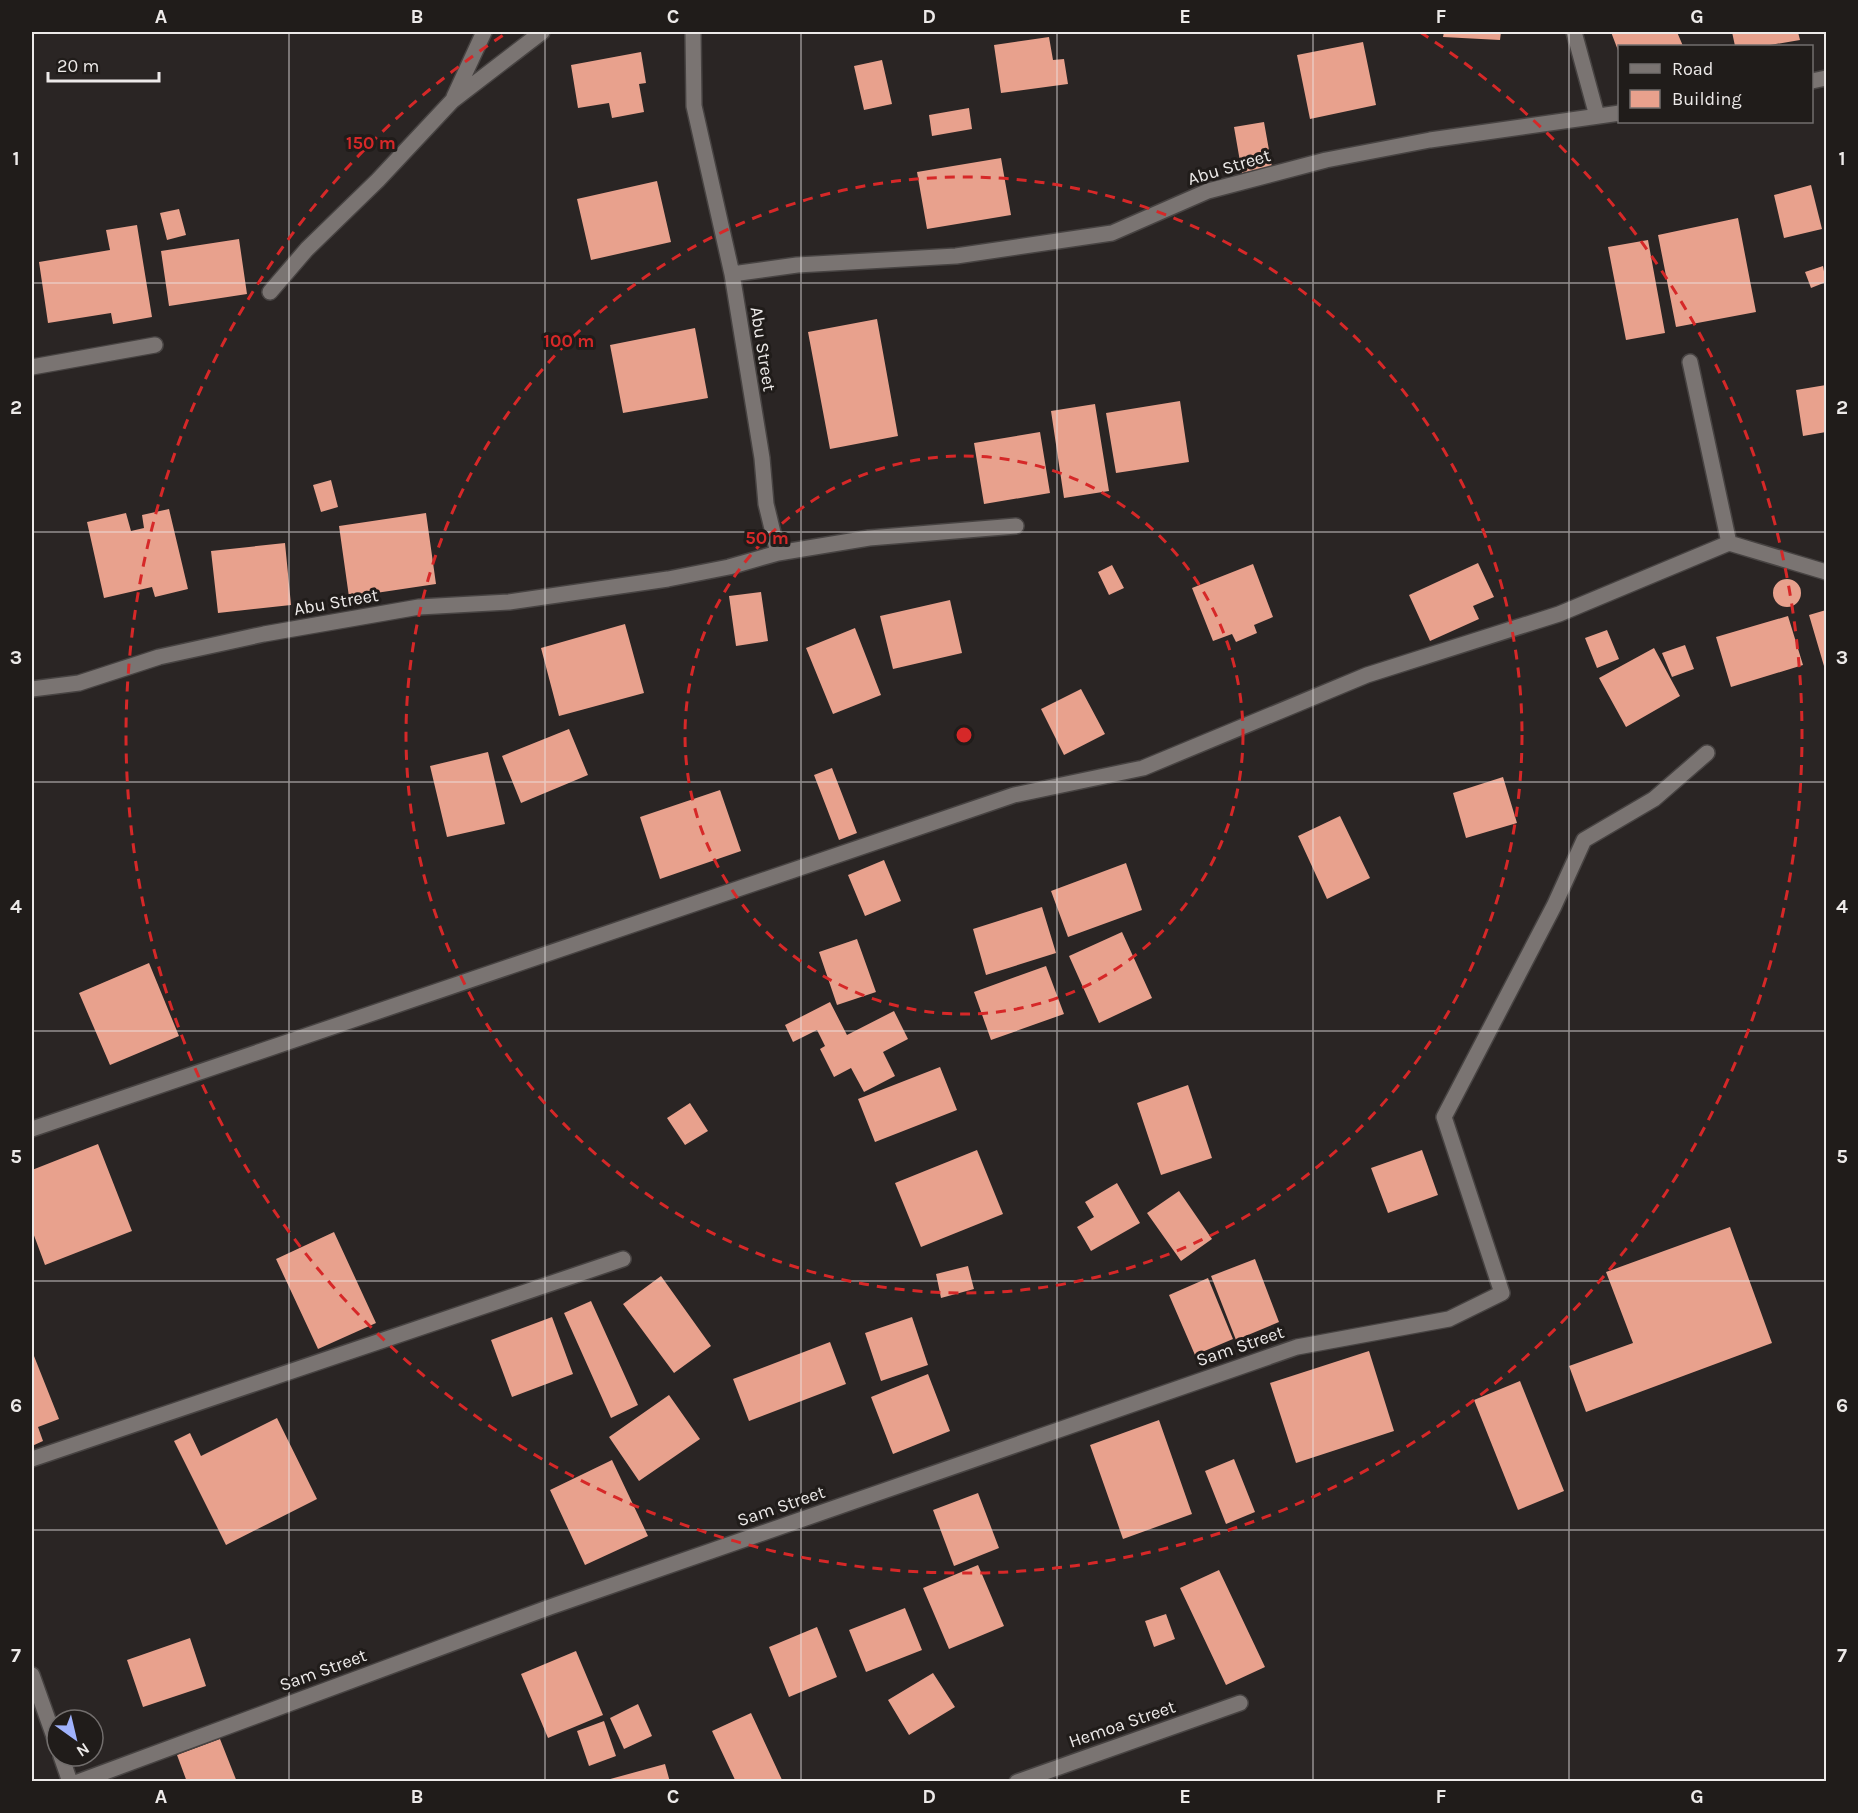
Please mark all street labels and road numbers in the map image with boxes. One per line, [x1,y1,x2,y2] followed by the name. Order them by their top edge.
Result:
[1185,144,1273,190] street label: Abu Street
[745,305,781,393] street label: Abu Street
[292,584,380,620] street label: Abu Street
[1193,1321,1287,1371] street label: Sam Street
[734,1481,828,1531] street label: Sam Street
[276,1644,370,1696] street label: Sam Street
[1066,1695,1179,1753] street label: Hemoa Street

